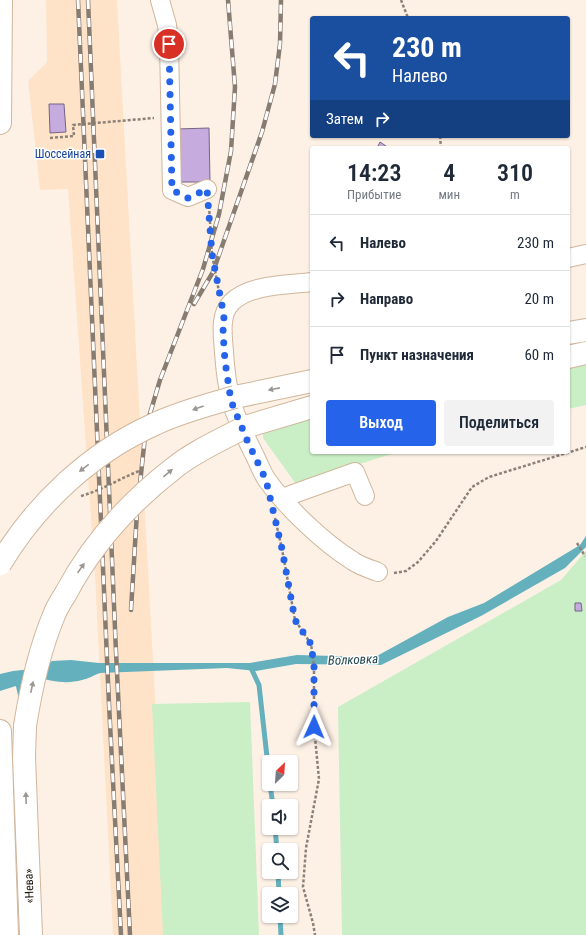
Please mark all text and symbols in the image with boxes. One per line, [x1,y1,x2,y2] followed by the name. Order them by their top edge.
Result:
[152,27,186,61] pin
[392,31,462,64] text: 230 m
[326,32,378,84] icon: left
[158,33,180,55] icon: arrive
[392,65,448,86] text: Налево
[371,108,393,130] icon: right
[326,110,363,128] text: Затем
[35,147,91,161] place label: Шоссейная
[94,148,106,160] marker: Шоссейная
[347,159,402,187] text: 14:23
[443,159,455,187] text: 4
[497,159,533,187] text: 310
[347,187,401,202] text: Прибытие
[438,187,460,202] text: мин
[510,187,520,202] text: m
[326,232,348,254] icon: left
[360,234,406,252] text: Налево
[517,234,554,252] text: 230 m
[326,288,348,310] icon: right
[360,290,413,308] text: Направо
[524,290,554,308] text: 20 m
[326,344,348,366] icon: arrive
[360,346,474,364] text: Пункт назначения
[524,346,554,364] text: 60 m
[268,386,280,392] one-way arrow
[326,400,436,446] button: Выход
[444,400,554,446] button: Поделиться
[192,405,204,411] one-way arrow
[78,464,89,472] one-way arrow
[163,468,174,477] one-way arrow
[77,563,85,573] one-way arrow
[328,651,378,668] water label: Волковка
[29,681,35,694] one-way arrow
[293,706,335,748] position arrow
[262,755,298,791] north arrow
[262,755,298,923] map controls
[23,792,29,805] one-way arrow
[262,799,298,835] button: sound
[262,843,298,879] button: search
[21,868,37,904] street label: «Нева»
[262,887,298,923] button: layers

